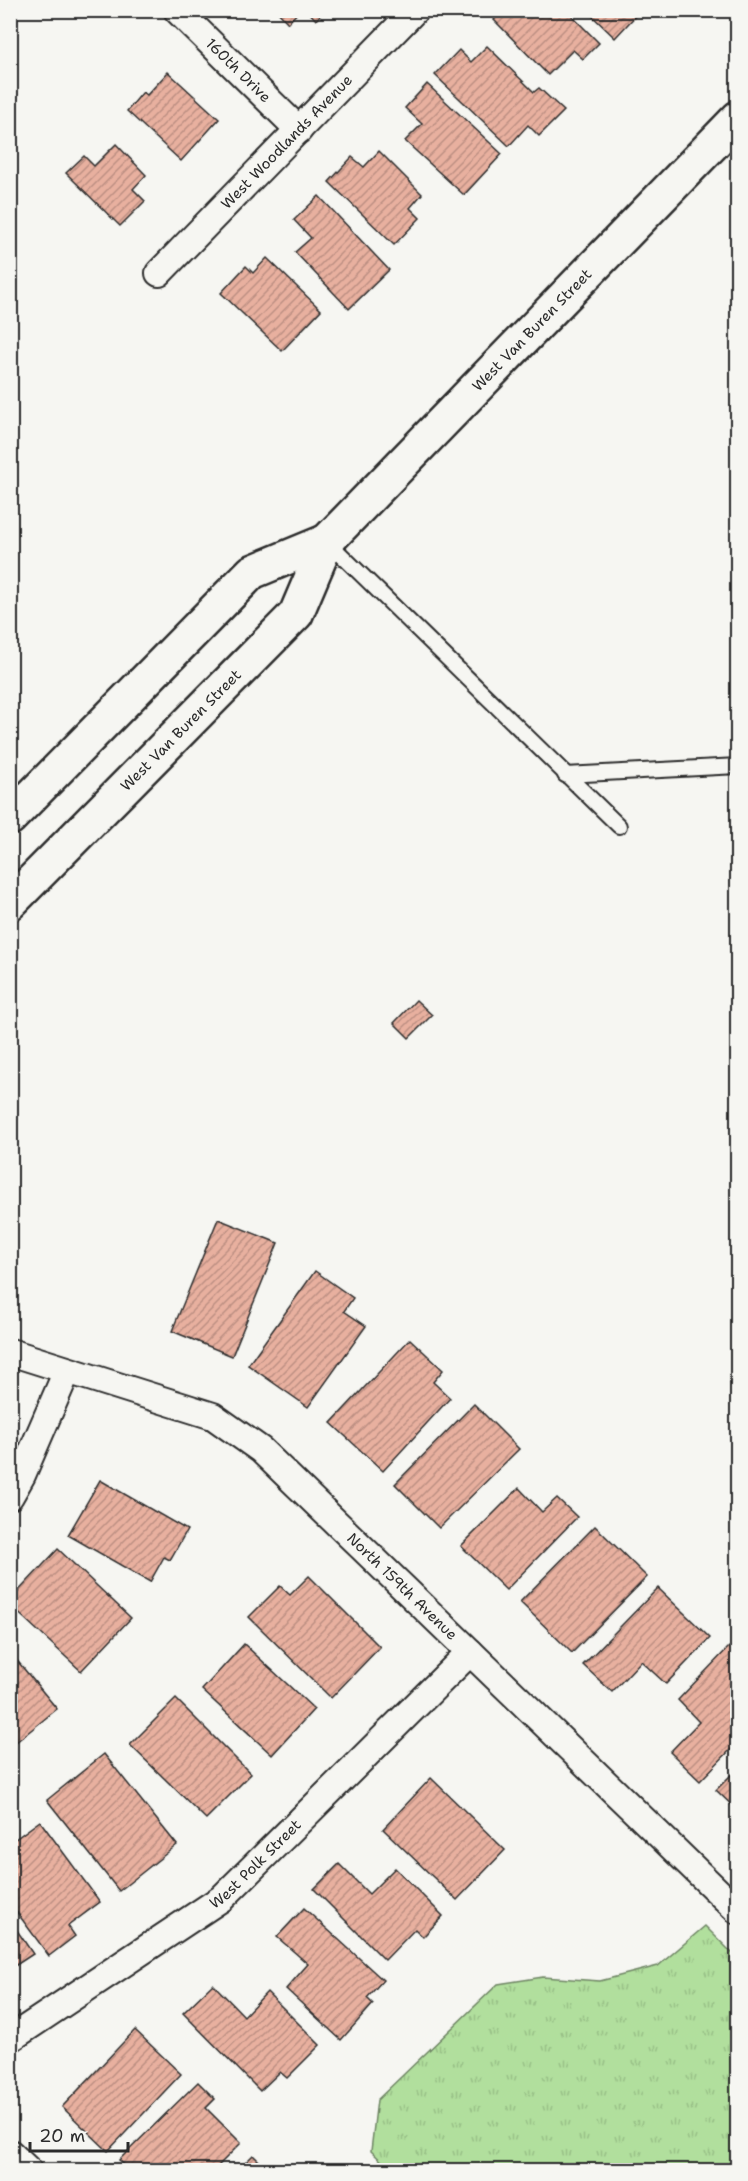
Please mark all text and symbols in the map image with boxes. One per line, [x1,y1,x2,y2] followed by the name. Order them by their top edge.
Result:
[201,34,275,107] street label: 160th Drive
[217,70,357,213] street label: West Woodlands Avenue
[468,264,596,396] street label: West Van Buren Street
[116,665,246,796] street label: West Van Buren Street
[343,1528,462,1644] street label: North 159th Avenue
[206,1815,306,1914] street label: West Polk Street
[30,2115,128,2153] scale bar
[39,2124,85,2148] text: 20 m

